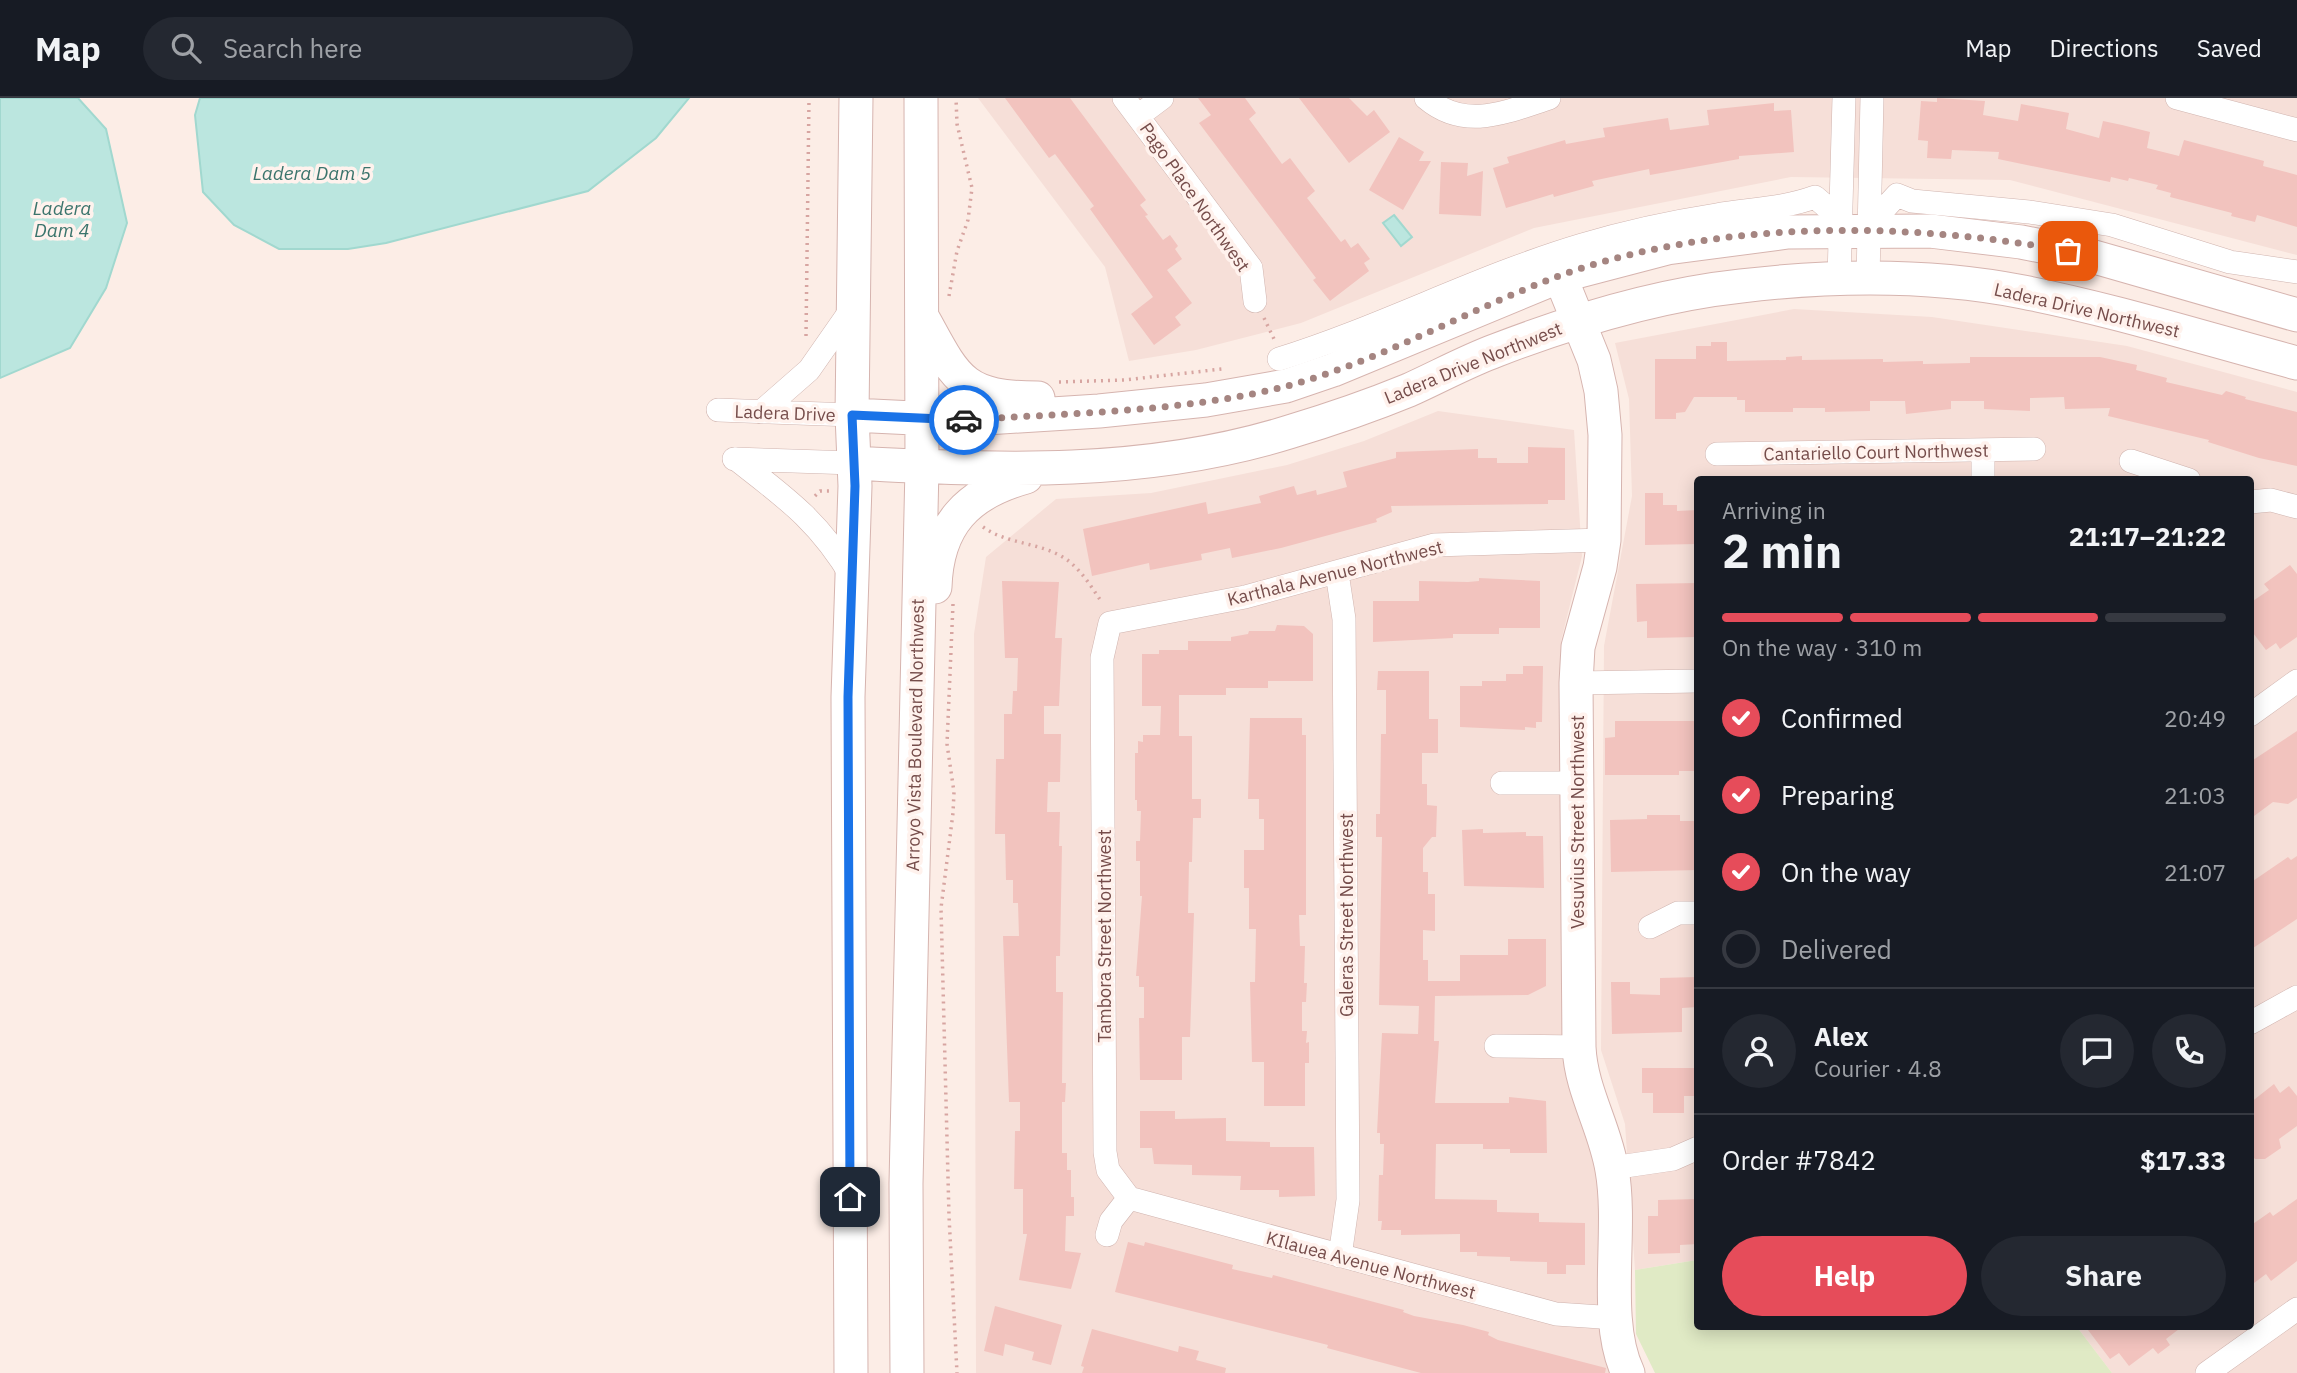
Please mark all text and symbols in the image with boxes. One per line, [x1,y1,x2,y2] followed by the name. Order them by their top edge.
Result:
[143,17,633,80] search box
[35,27,101,70] text: Map
[167,29,205,67] icon: search
[223,31,362,65] text: Search here
[1965,32,2011,64] text: Map
[2049,32,2159,64] text: Directions
[2197,32,2262,64] text: Saved
[1135,118,1255,276] street label: Pago Place Northwest
[253,161,371,185] water label: Ladera Dam 5
[33,196,91,242] water label: Ladera Dam 4
[2038,221,2098,281] pin
[2049,232,2087,270] icon: bag
[1992,277,2182,343] street label: Ladera Drive Northwest
[1381,317,1565,409] street label: Ladera Drive Northwest
[929,385,999,455] courier
[734,400,836,426] street label: Ladera Drive
[945,401,983,439] icon: car
[1763,439,1989,465] street label: Cantariello Court Northwest
[1722,495,1826,525] text: Arriving in
[2069,519,2226,553] text: 21:17–21:22
[1722,521,1842,581] text: 2 min
[1225,535,1445,611] street label: Karthala Avenue Northwest
[901,598,929,872] street label: Arroyo Vista Boulevard Northwest
[1722,632,1922,662] text: On the way · 310 m
[1722,699,1760,737] icon: check
[1781,701,1903,735] text: Confirmed
[2164,703,2226,733] text: 20:49
[1566,715,1589,929] street label: Vesuvius Street Northwest
[1722,776,1760,814] icon: check
[1781,778,1894,812] text: Preparing
[2164,780,2226,810] text: 21:03
[1335,813,1358,1017] street label: Galeras Street Northwest
[1093,829,1116,1043] street label: Tambora Street Northwest
[1722,853,1760,891] icon: check
[1781,855,1911,889] text: On the way
[2164,857,2226,887] text: 21:07
[1781,932,1892,966] text: Delivered
[1722,1014,1796,1088] button: person
[2060,1014,2134,1088] button: chat
[2152,1014,2226,1088] button: phone
[1814,1019,1868,1053] text: Alex
[1814,1053,1942,1083] text: Courier · 4.8
[1722,1143,1876,1177] text: Order #7842
[2140,1143,2226,1177] text: $17.33
[820,1167,880,1227] pin
[831,1178,869,1216] icon: home
[1264,1226,1478,1304] street label: KIlauea Avenue Northwest
[1722,1236,1967,1316] button: Help
[1981,1236,2226,1316] button: Share

